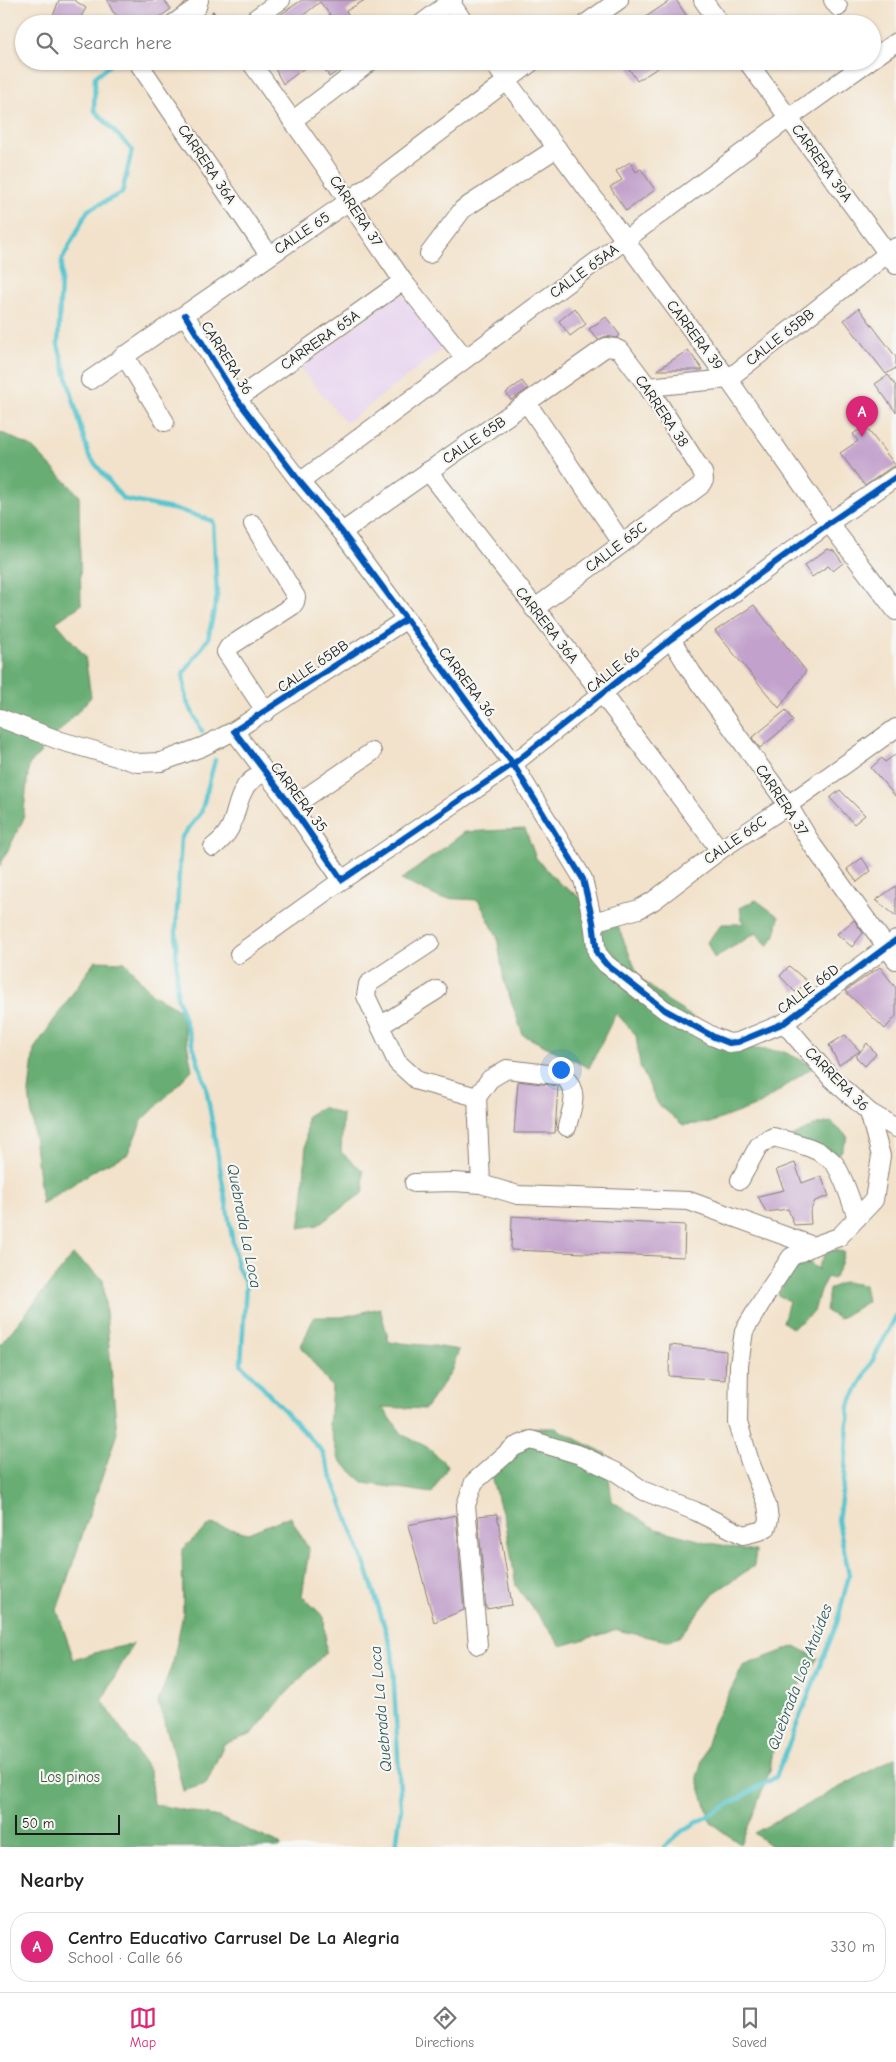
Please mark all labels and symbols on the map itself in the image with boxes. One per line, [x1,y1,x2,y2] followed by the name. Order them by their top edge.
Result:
[174,121,240,207] street label: CARRERA 36A
[788,121,856,206] street label: CARRERA 39A
[326,172,386,250] street label: CARRERA 37
[271,208,333,258] street label: CALLE 65
[546,240,622,302] street label: CALLE 65AA
[663,296,727,374] street label: CARRERA 39
[742,305,818,369] street label: CALLE 65BB
[277,306,363,374] street label: CARRERA 65A
[197,318,257,398] street label: CARRERA 36
[631,372,693,450] street label: CARRERA 38
[846,396,878,437] pin: A
[439,412,509,468] street label: CALLE 65B
[582,518,650,576] street label: CALLE 65C
[512,583,583,667] street label: CARRERA 36A
[274,636,352,696] street label: CALLE 65BB
[435,643,499,721] street label: CARRERA 36
[583,643,643,697] street label: CALLE 66
[267,758,331,836] street label: CARRERA 35
[752,761,812,839] street label: CARRERA 37
[700,812,770,868] street label: CALLE 66C
[774,960,842,1018] street label: CALLE 66D
[801,1043,873,1115] street label: CARRERA 36
[548,1057,574,1083] your location
[223,1162,265,1290] water label: Quebrada La Loca
[764,1601,836,1752] water label: Quebrada Los Ataúdes
[367,1645,395,1773] water label: Quebrada La Loca
[40,1768,100,1786] park label: Los pinos
[15,1812,120,1835] scale bar

